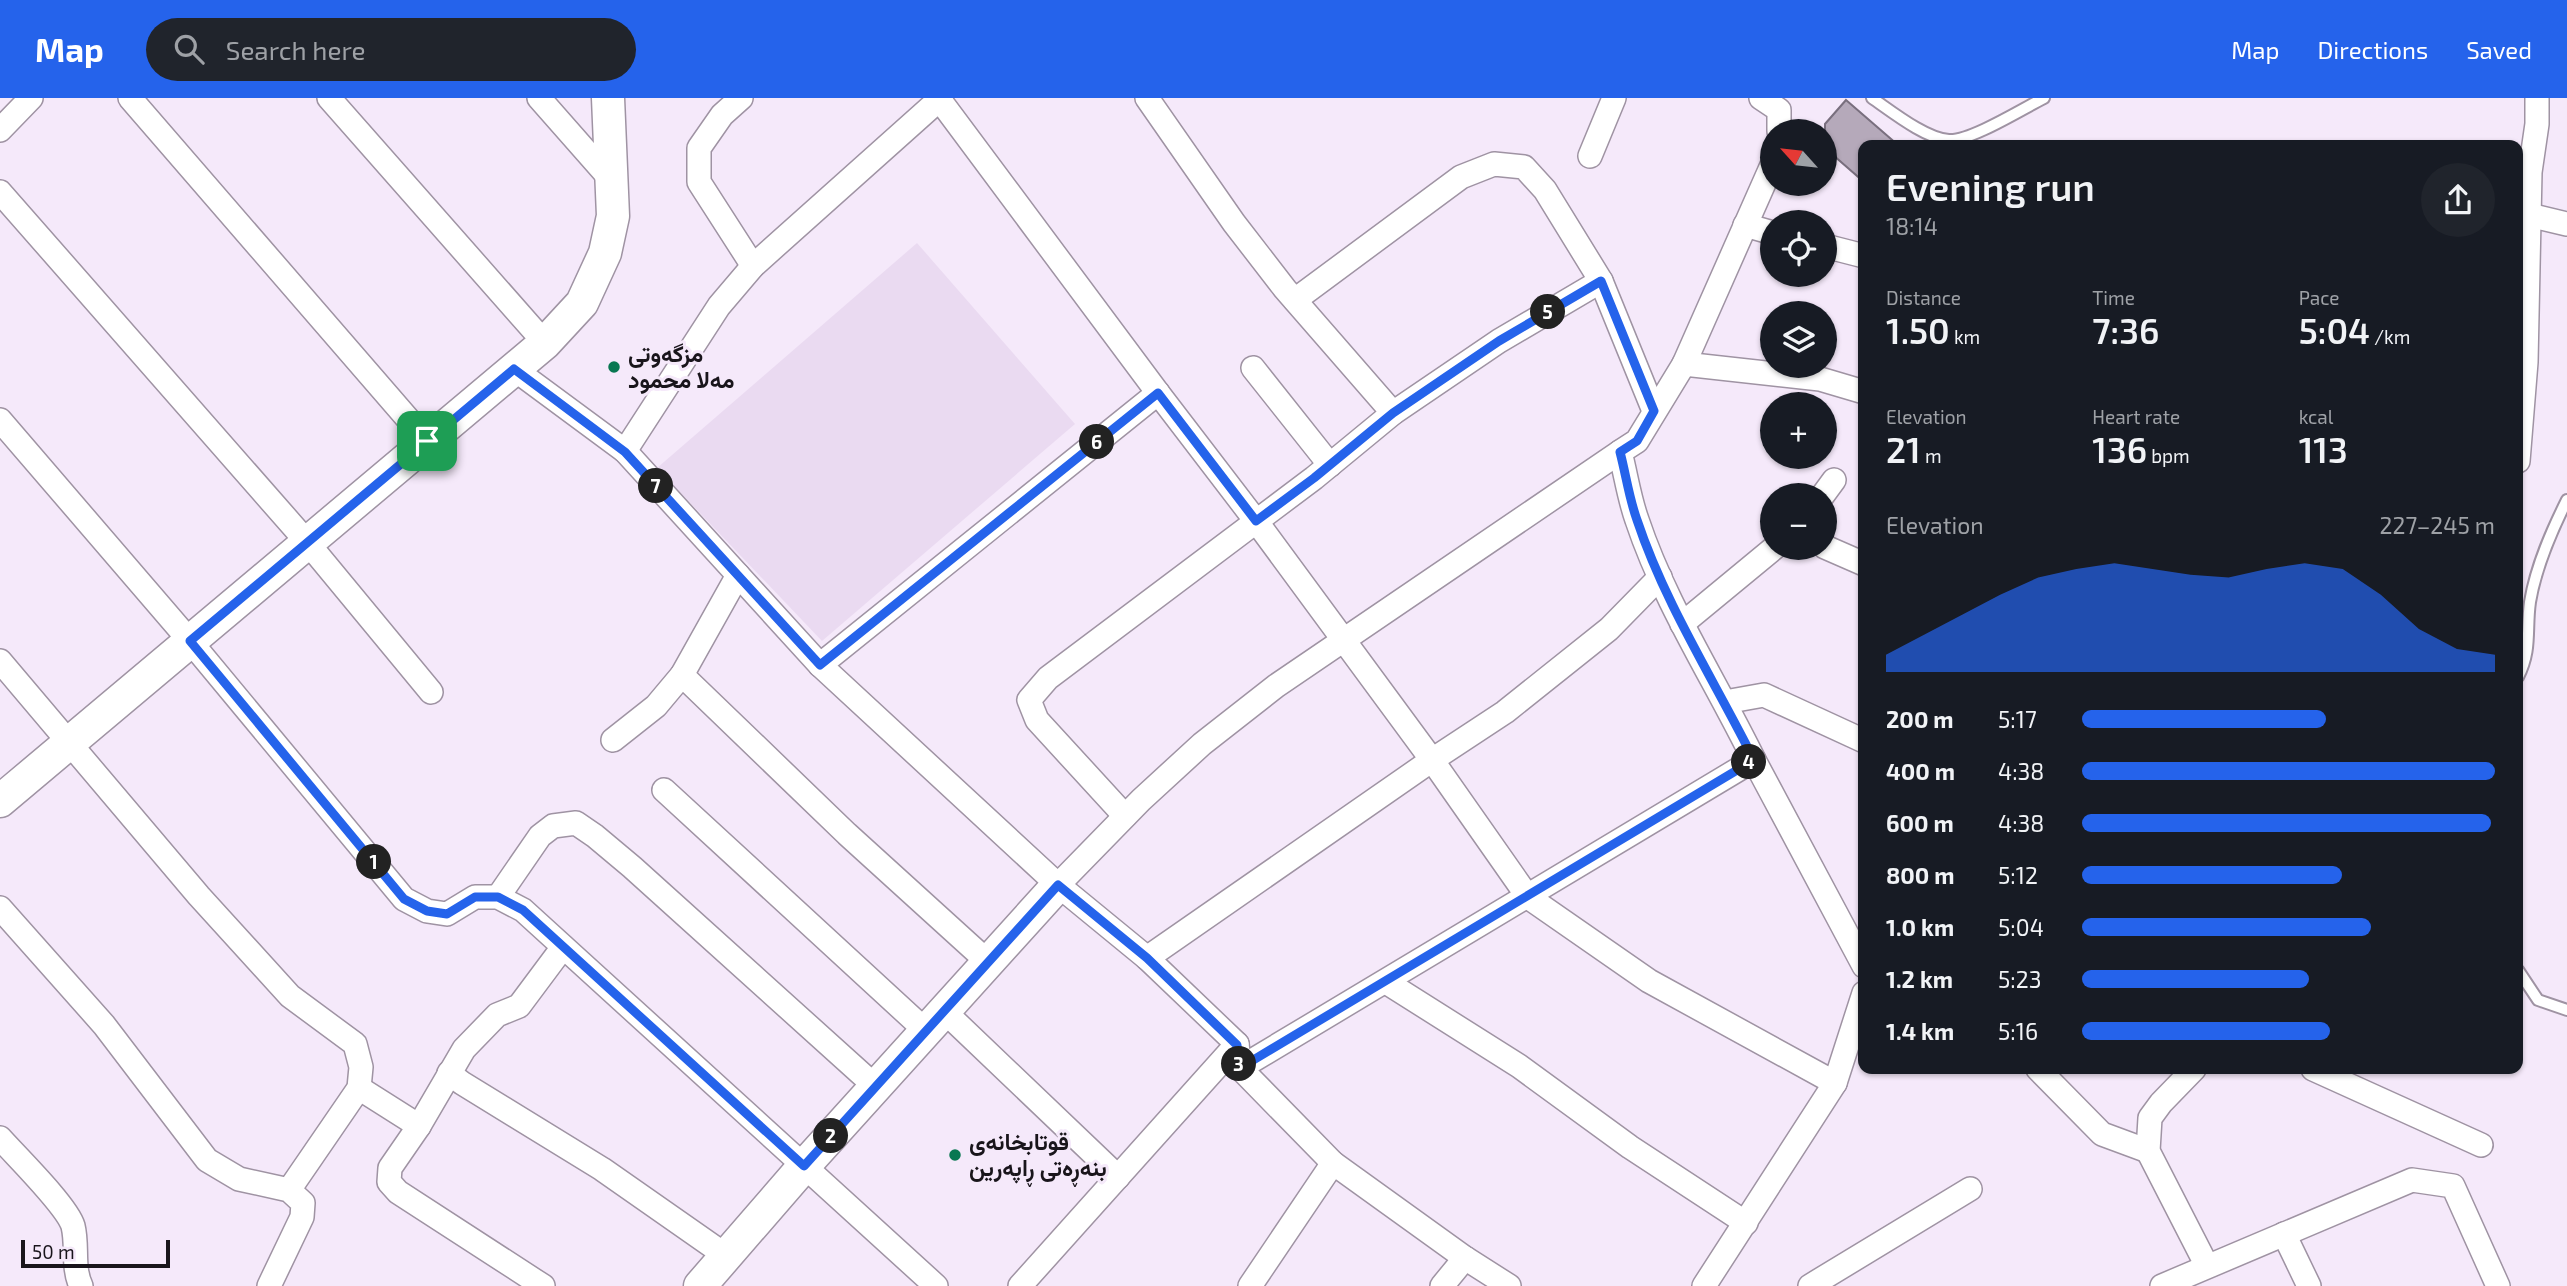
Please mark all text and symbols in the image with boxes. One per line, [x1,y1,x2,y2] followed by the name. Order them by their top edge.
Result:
[146,18,636,81] search box
[35,29,104,69] text: Map
[170,30,208,68] icon: search
[226,34,365,65] text: Search here
[2231,35,2279,64] text: Map
[2317,35,2428,64] text: Directions
[2466,35,2532,64] text: Saved
[1760,119,1838,196] north arrow
[1760,119,1837,560] map controls
[1886,163,2095,209] text: Evening run
[2421,163,2495,237] button: share
[1760,210,1837,287] button: locate
[1886,212,1938,240] text: 18:14
[1886,286,1961,309] text: Distance
[2092,286,2135,309] text: Time
[2299,286,2340,309] text: Pace
[1530,294,1566,330] pin: 5
[1542,300,1553,323] text: 5
[1760,301,1837,378] button: layers
[1886,309,1950,351] text: 1.50
[2092,309,2159,351] text: 7:36
[2299,309,2370,351] text: 5:04
[1950,325,1980,348] text: km
[2370,325,2410,348] text: /km
[628,339,735,395] place label: مزگه‌وتی مه‌لا محمود
[606,359,622,375] marker: مزگه‌وتی مه‌لا محمود
[1760,392,1837,469] button: +
[1886,405,1967,428] text: Elevation
[2092,405,2180,428] text: Heart rate
[2299,405,2333,428] text: kcal
[397,411,457,471] pin
[408,422,446,460] icon: arrive
[1080,424,1114,460] pin: 6
[1886,428,1921,470] text: 21
[2092,428,2147,470] text: 136
[2299,428,2348,470] text: 113
[1091,430,1102,453] text: 6
[1921,444,1942,467] text: m
[2147,444,2190,467] text: bpm
[638,468,674,504] pin: 7
[650,474,661,497] text: 7
[1760,483,1837,560] button: −
[1886,511,1984,539] text: Elevation
[2380,511,2495,539] text: 227–245 m
[1886,705,1954,733] text: 200 m
[1998,705,2037,733] text: 5:17
[1732,744,1766,780] pin: 4
[1742,750,1755,773] text: 4
[1886,757,1955,785] text: 400 m
[1998,757,2044,785] text: 4:38
[1886,809,1954,837] text: 600 m
[1998,809,2044,837] text: 4:38
[356,844,392,880] pin: 1
[369,850,378,873] text: 1
[1886,861,1955,889] text: 800 m
[1998,861,2038,889] text: 5:12
[1886,913,1954,941] text: 1.0 km
[1998,913,2044,941] text: 5:04
[1886,965,1953,993] text: 1.2 km
[1998,965,2041,993] text: 5:23
[1886,1017,1954,1045] text: 1.4 km
[1998,1017,2038,1045] text: 5:16
[1222,1046,1256,1082] pin: 3
[1233,1052,1244,1075] text: 3
[814,1118,848,1154] pin: 2
[825,1124,836,1147] text: 2
[969,1127,1107,1187] place label: قوتابخانەی بنەڕەتی ڕاپەرین
[947,1147,963,1163] marker: قوتابخانەی بنەڕەتی ڕاپەرین
[21,1237,170,1269] scale bar
[32,1240,75,1263] text: 50 m

